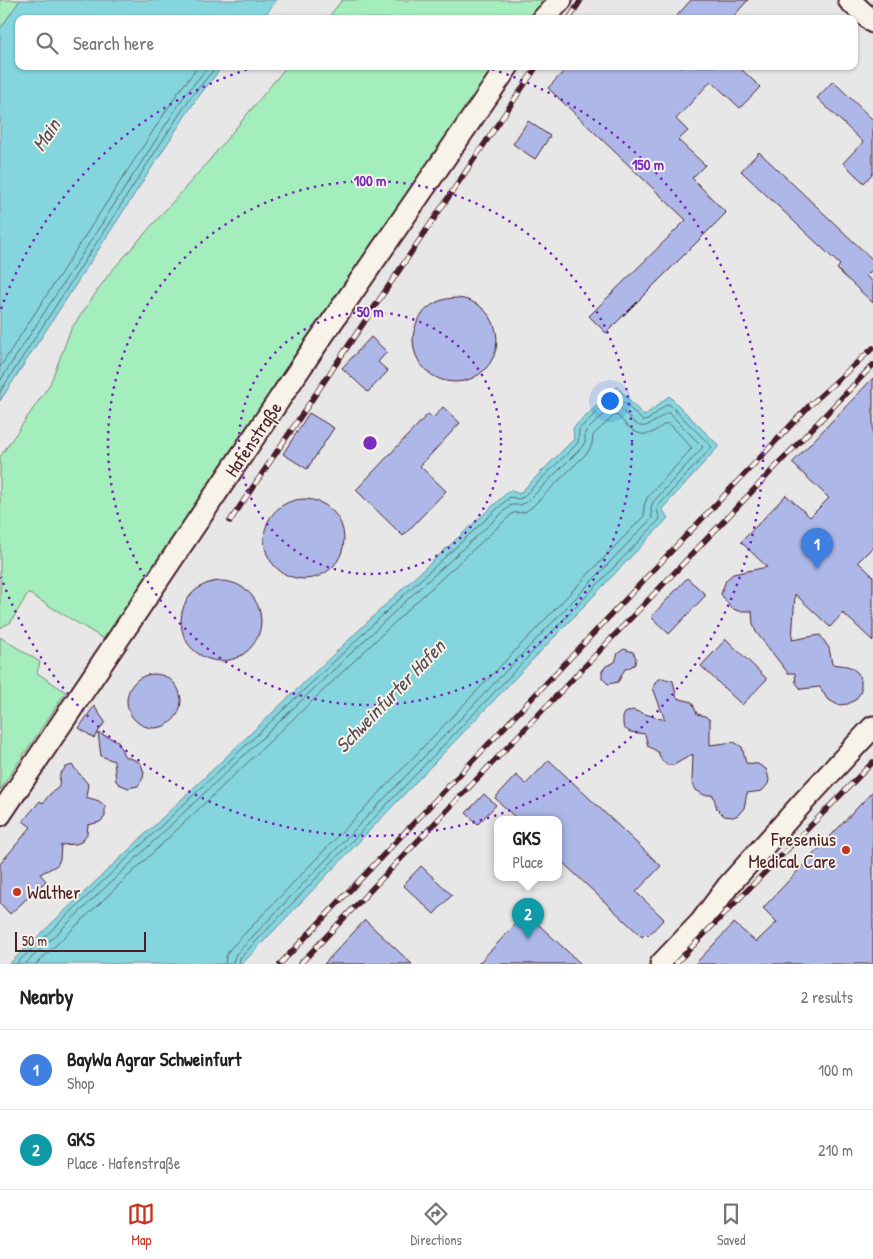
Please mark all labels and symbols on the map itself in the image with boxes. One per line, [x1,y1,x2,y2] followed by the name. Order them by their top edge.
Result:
[25,112,67,156] water label: Main
[632,154,664,175] text: 150 m
[354,170,386,191] text: 100 m
[357,301,383,322] text: 50 m
[597,388,623,414] your location
[218,396,288,482] street label: Hafenstraße
[361,434,379,452] centre of rings
[801,528,833,569] pin: 1
[329,632,452,758] water label: Schweinfurter Hafen
[748,826,836,874] place label: Fresenius Medical Care
[840,844,852,856] marker: Fresenius Medical Care
[27,879,81,905] place label: Walther
[11,886,23,898] marker: Walther
[512,898,544,939] pin: 2
[15,929,146,952] scale bar

